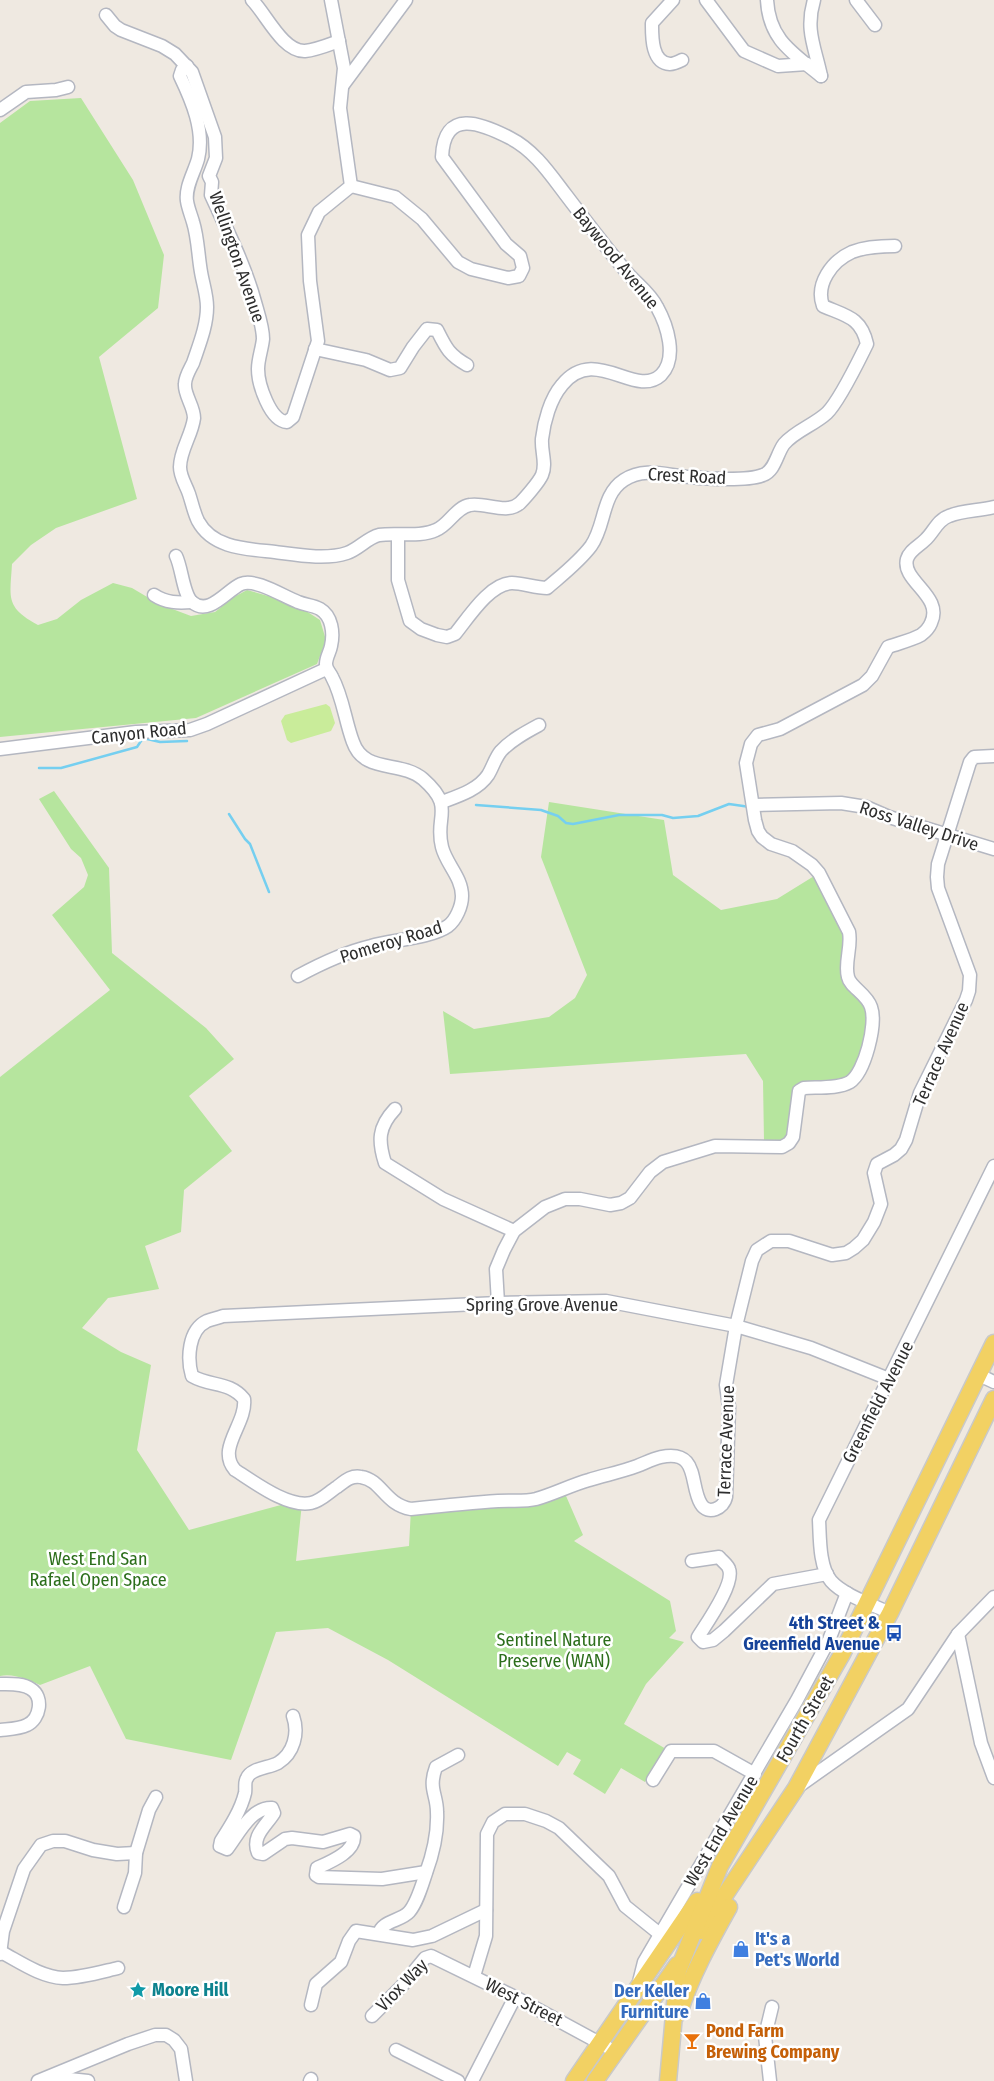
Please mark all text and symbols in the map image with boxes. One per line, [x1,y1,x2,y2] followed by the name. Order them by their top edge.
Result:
[204,189,270,325] street label: Wellington Avenue
[568,202,664,314] street label: Baywood Avenue
[647,463,727,489] street label: Crest Road
[90,717,188,749] street label: Canyon Road
[857,796,982,856] street label: Ross Valley Drive
[337,916,445,968] street label: Pomeroy Road
[908,998,974,1109] street label: Terrace Avenue
[466,1294,618,1316] street label: Spring Grove Avenue
[838,1337,918,1467] street label: Greenfield Avenue
[713,1385,739,1497] street label: Terrace Avenue
[29,1548,167,1591] park label: West End San Rafael Open Space
[743,1612,881,1655] place label: 4th Street & Greenfield Avenue
[884,1623,904,1643] bus stop icon: 4th Street & Greenfield Avenue
[497,1629,612,1672] park label: Sentinel Nature Preserve (WAN)
[771,1672,839,1766] street label: Fourth Street
[679,1771,763,1891] street label: West End Avenue
[755,1928,839,1971] place label: It's a Pet's World
[731,1939,751,1959] shop icon: It's a Pet's World
[372,1954,432,2016] street label: Viox Way
[481,1973,567,2031] street label: West Street
[152,1979,229,2001] place label: Moore Hill
[128,1980,148,2000] place icon: Moore Hill
[614,1980,689,2023] place label: Der Keller Furniture
[693,1991,713,2011] shop icon: Der Keller Furniture
[706,2020,840,2063] place label: Pond Farm Brewing Company
[682,2031,702,2051] bar icon: Pond Farm Brewing Company

